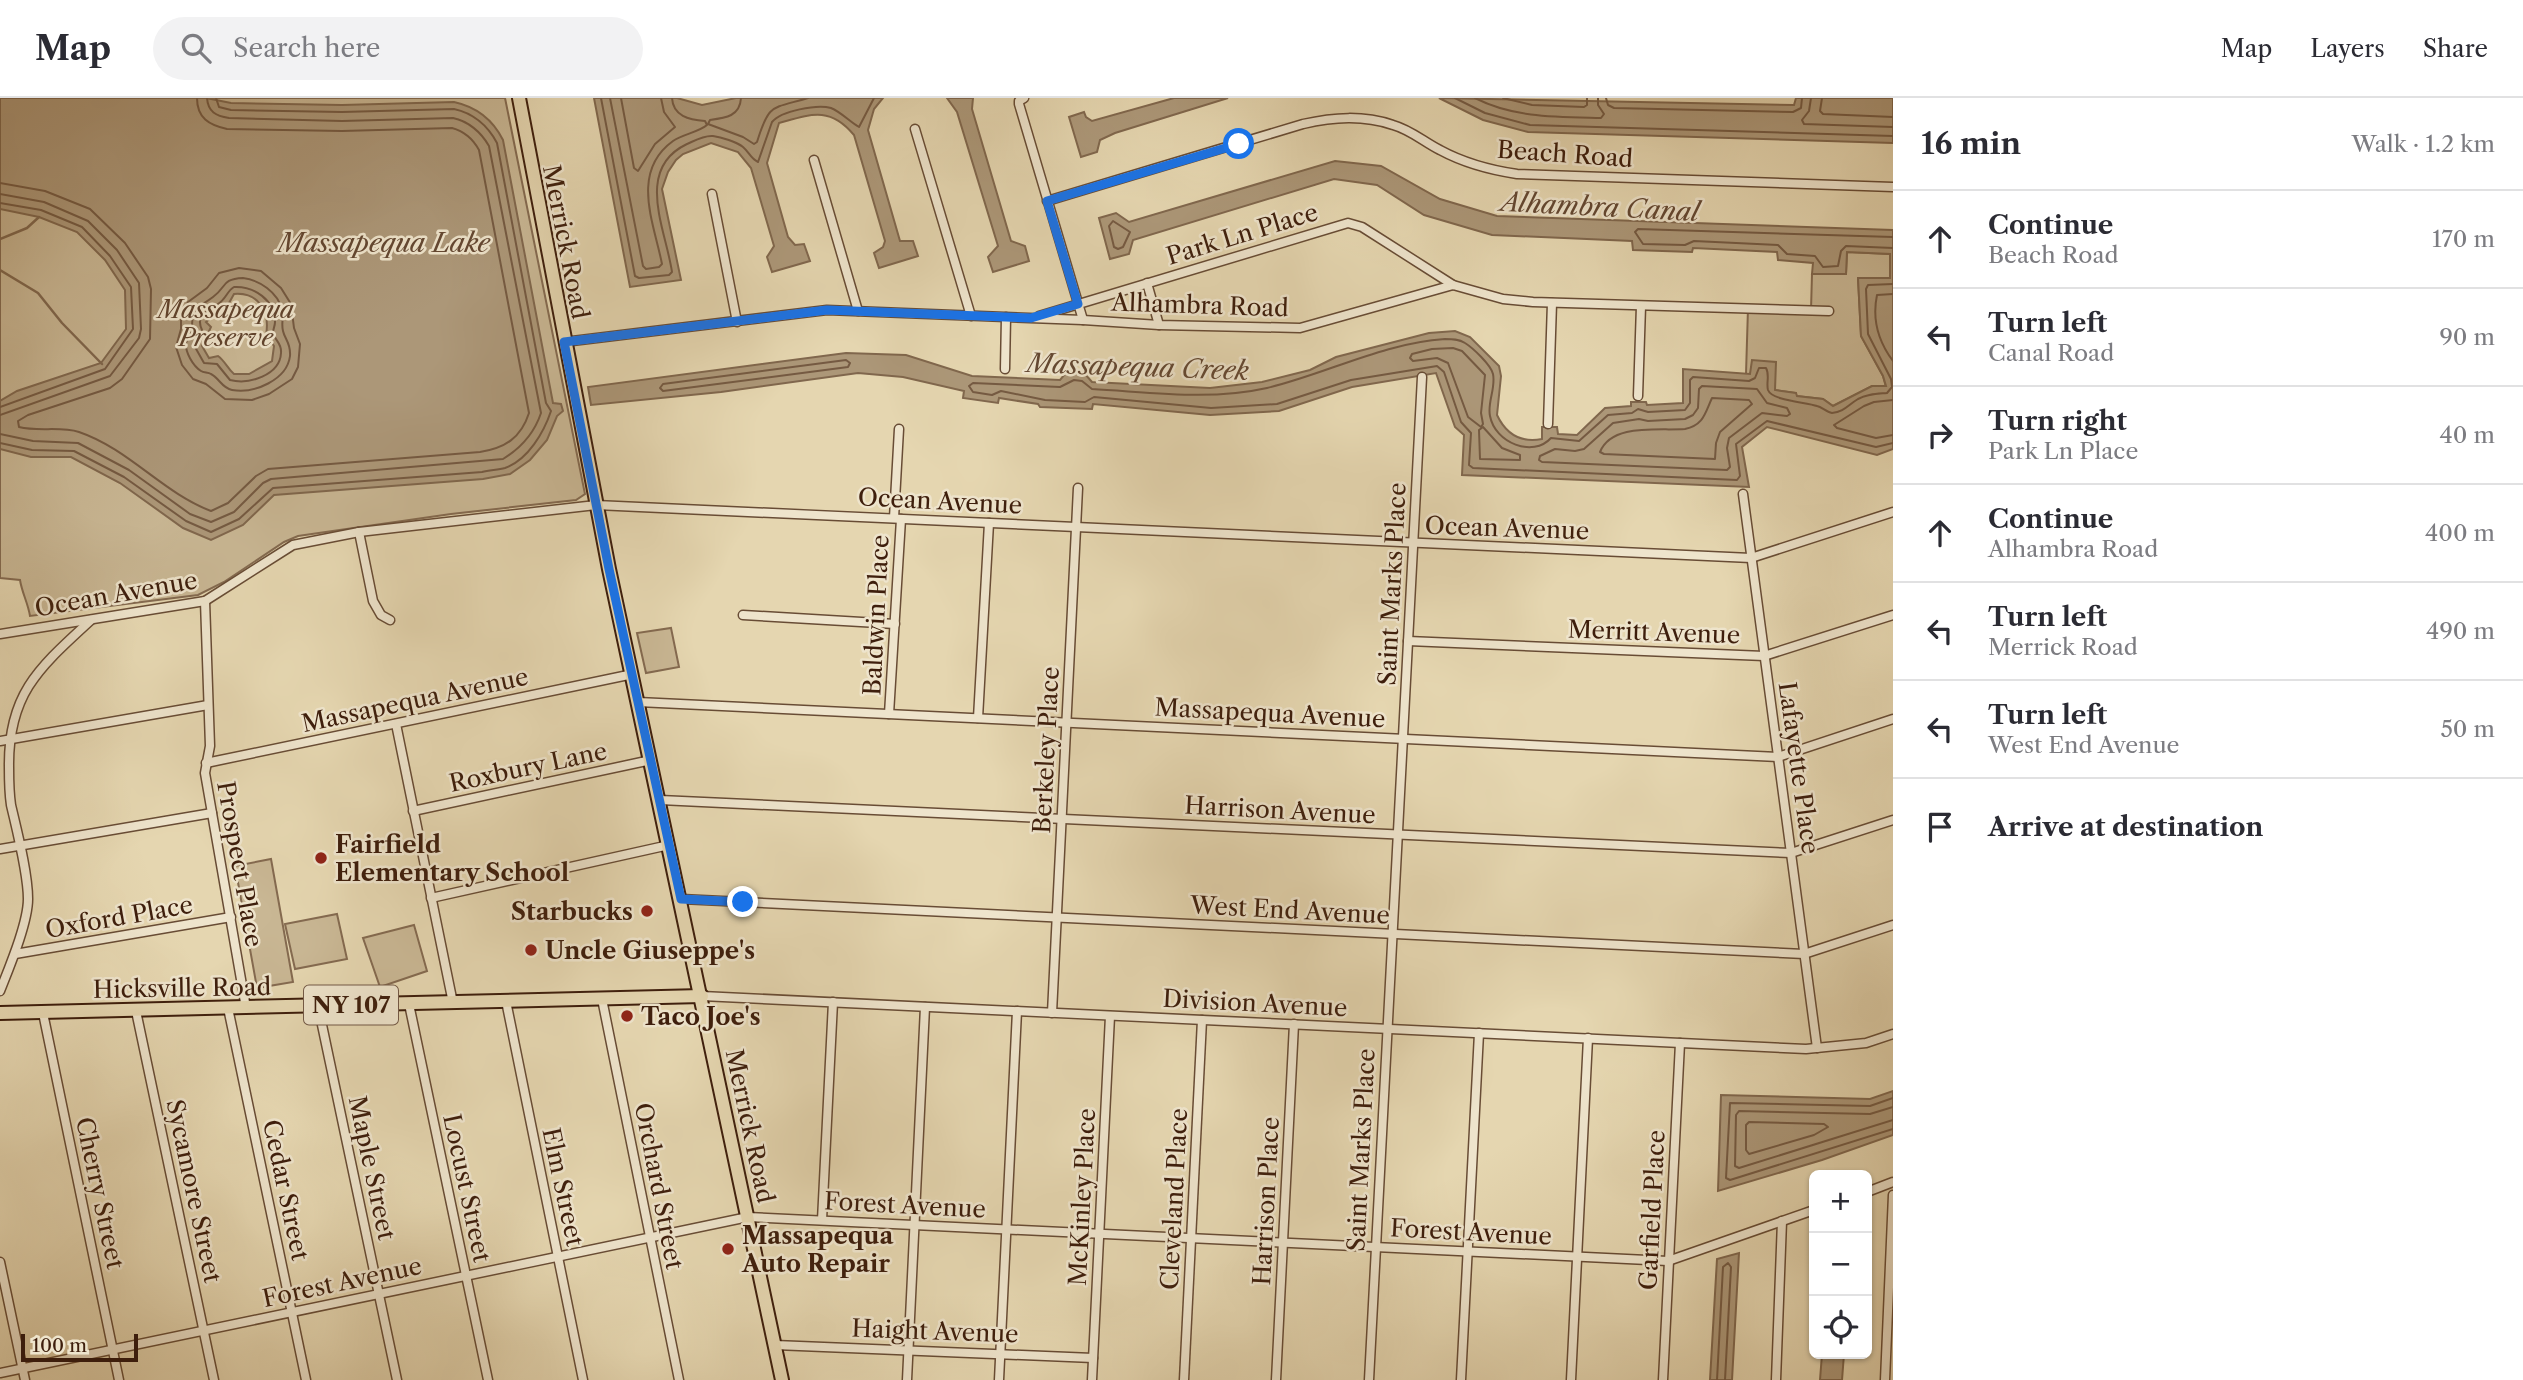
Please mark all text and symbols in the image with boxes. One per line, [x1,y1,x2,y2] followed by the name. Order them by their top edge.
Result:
[153,17,643,80] search box
[35,28,111,69] text: Map
[177,29,215,67] icon: search
[233,32,380,64] text: Search here
[2221,34,2272,63] text: Map
[2310,34,2385,63] text: Layers
[2423,34,2488,63] text: Share
[1921,125,2021,162] text: 16 min
[1223,128,1254,159] route start
[2352,130,2495,158] text: Walk · 1.2 km
[1496,135,1634,173] street label: Beach Road
[537,162,595,322] street label: Merrick Road
[1496,186,1703,228] water label: Alhambra Canal
[1163,197,1321,271] street label: Park Ln Place
[1988,209,2113,241] text: Continue
[1921,220,1959,258] icon: ahead
[2432,225,2495,253] text: 170 m
[275,227,492,259] water label: Massapequa Lake
[1988,241,2119,269] text: Beach Road
[1110,287,1290,323] street label: Alhambra Road
[155,295,294,352] park label: Massapequa Preserve
[1988,307,2107,339] text: Turn left
[1921,318,1959,356] icon: left
[2439,323,2495,351] text: 90 m
[1988,339,2114,367] text: Canal Road
[1024,347,1250,387] water label: Massapequa Creek
[1988,405,2127,437] text: Turn right
[1921,416,1959,454] icon: right
[2440,421,2495,449] text: 40 m
[1988,437,2138,465] text: Park Ln Place
[857,482,1023,520] street label: Ocean Avenue
[1372,482,1412,686] street label: Saint Marks Place
[1988,503,2113,535] text: Continue
[1424,511,1590,545] street label: Ocean Avenue
[1921,514,1959,552] icon: ahead
[2425,519,2495,547] text: 400 m
[857,534,895,696] street label: Baldwin Place
[1988,535,2158,563] text: Alhambra Road
[33,565,199,623] street label: Ocean Avenue
[1988,601,2107,633] text: Turn left
[1921,612,1959,650] icon: left
[1567,615,1741,649] street label: Merritt Avenue
[2426,617,2495,645] text: 490 m
[1988,633,2138,661] text: Merrick Road
[299,662,531,738] street label: Massapequa Avenue
[1027,666,1065,834] street label: Berkeley Place
[1773,680,1825,856] street label: Lafayette Place
[1154,692,1386,734] street label: Massapequa Avenue
[1988,699,2107,731] text: Turn left
[1921,710,1959,748] icon: left
[2440,715,2495,743] text: 50 m
[1988,731,2179,759] text: West End Avenue
[446,736,610,798] street label: Roxbury Lane
[211,779,269,949] street label: Prospect Place
[1184,791,1376,829] street label: Harrison Avenue
[1921,808,1959,846] icon: arrive
[1988,811,2263,843] text: Arrive at destination
[335,830,569,887] place label: Fairfield Elementary School
[313,850,329,866] marker: Fairfield Elementary School
[727,886,758,917] route end
[43,890,195,944] street label: Oxford Place
[1188,890,1391,930] street label: West End Avenue
[511,897,633,926] place label: Starbucks
[639,903,655,919] marker: Starbucks
[545,936,755,965] place label: Uncle Giuseppe's
[523,942,539,958] marker: Uncle Giuseppe's
[93,972,272,1004] street label: Hicksville Road
[1162,984,1348,1022] street label: Division Avenue
[304,986,398,1024] road number: NY 107
[641,1002,761,1031] place label: Taco Joe's
[619,1008,635,1024] marker: Taco Joe's
[720,1047,781,1206] street label: Merrick Road
[1341,1048,1381,1252] street label: Saint Marks Place
[343,1093,402,1243] street label: Maple Street
[160,1097,228,1286] street label: Sycamore Street
[629,1100,689,1272] street label: Orchard Street
[1063,1107,1101,1287] street label: McKinley Place
[1155,1107,1193,1291] street label: Cleveland Place
[437,1111,497,1265] street label: Locust Street
[70,1115,130,1272] street label: Cherry Street
[1247,1116,1285,1286] street label: Harrison Place
[257,1117,315,1264] street label: Cedar Street
[536,1125,590,1249] street label: Elm Street
[1633,1129,1671,1291] street label: Garfield Place
[1809,1170,1872,1359] map controls
[1809,1170,1872,1233] button: +
[823,1186,987,1224] street label: Forest Avenue
[1389,1213,1553,1251] street label: Forest Avenue
[741,1221,894,1278] place label: Massapequa Auto Repair
[1809,1233,1872,1296] button: −
[720,1241,736,1257] marker: Massapequa Auto Repair
[260,1251,424,1313] street label: Forest Avenue
[1809,1296,1872,1359] button: locate
[851,1314,1019,1348] street label: Haight Avenue
[21,1331,138,1363] scale bar
[32,1334,87,1357] text: 100 m

